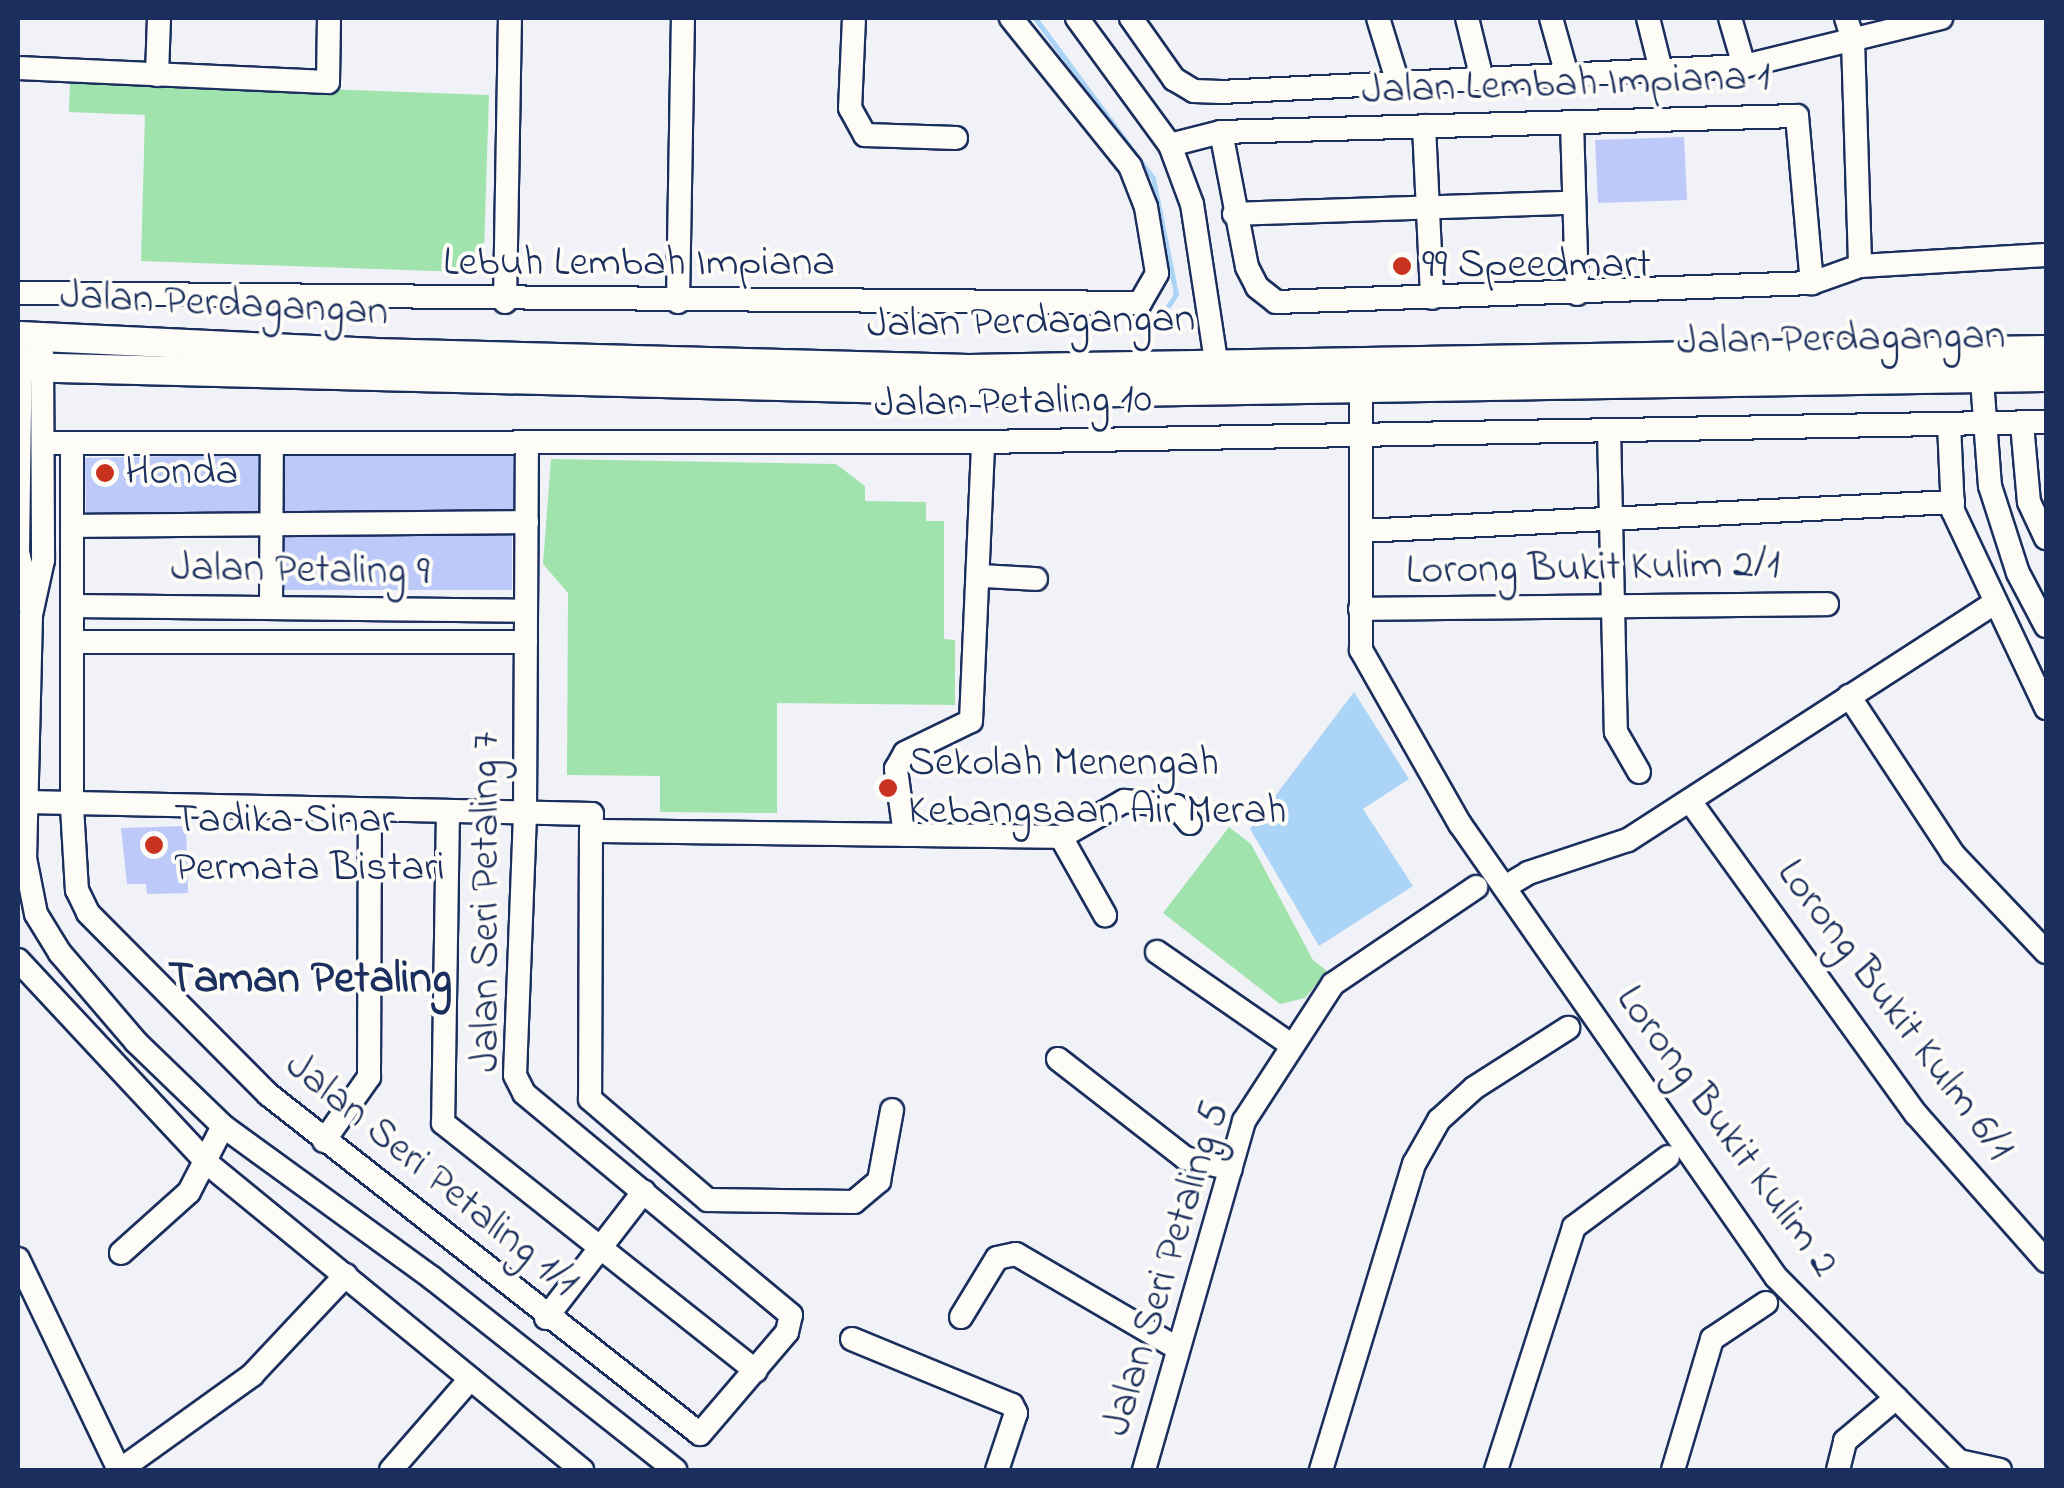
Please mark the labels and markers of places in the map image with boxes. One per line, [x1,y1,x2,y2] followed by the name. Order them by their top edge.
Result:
[1422,241,1651,291] place label: 99 Speedmart
[1391,255,1413,277] marker: 99 Speedmart
[125,448,238,498] place label: Honda
[94,462,116,484] marker: Honda
[908,739,1287,838] place label: Sekolah Menengah Kebangsaan Air Merah
[877,777,899,799] marker: Sekolah Menengah Kebangsaan Air Merah
[174,796,445,894] place label: Tadika Sinar Permata Bistari
[143,834,165,856] marker: Tadika Sinar Permata Bistari

